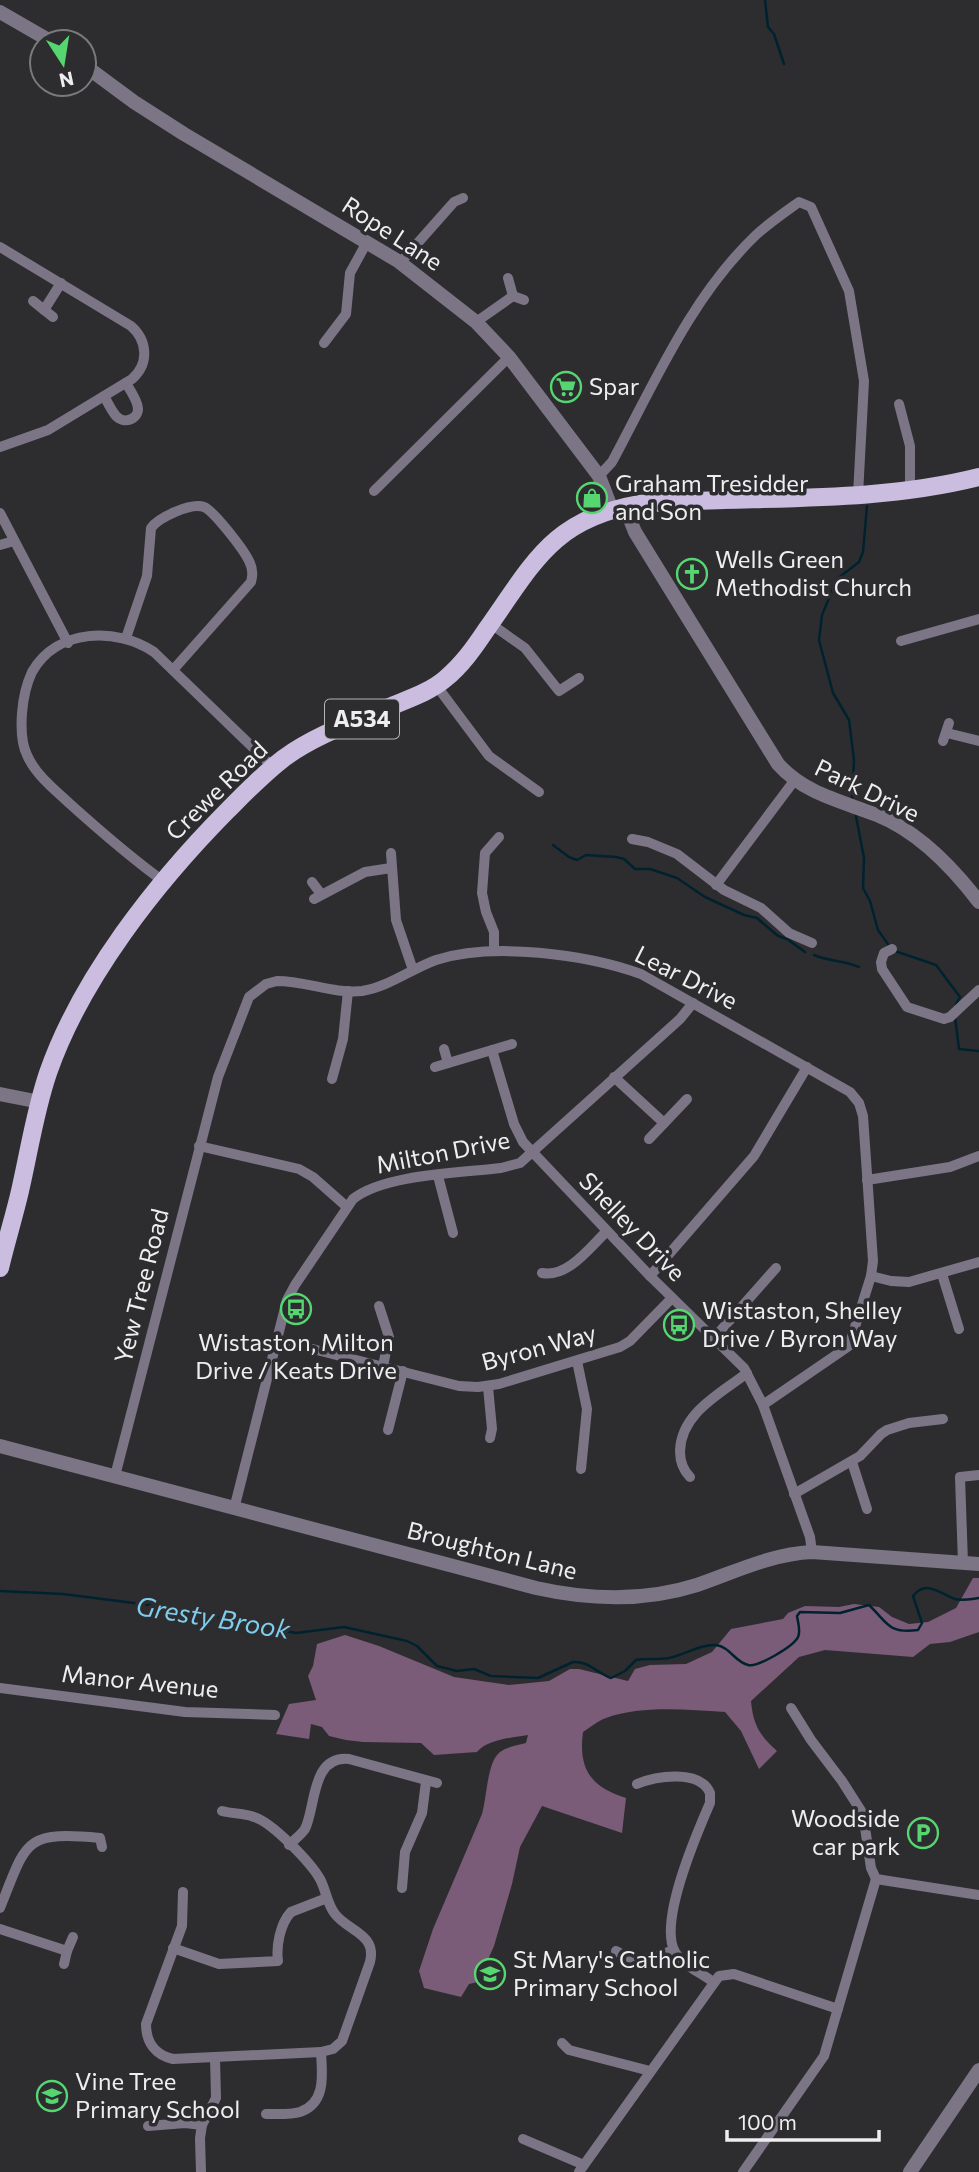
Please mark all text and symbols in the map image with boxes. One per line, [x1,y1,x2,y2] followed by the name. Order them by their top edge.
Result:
[28,28,98,98] north arrow
[57,67,76,93] text: N
[337,190,448,276] street label: Rope Lane
[549,370,583,404] supermarket icon: Spar
[589,371,640,400] place label: Spar
[615,468,809,525] place label: Graham Tresidder and Son
[575,481,609,515] shop icon: Graham Tresidder and Son
[715,544,912,601] place label: Wells Green Methodist Church
[675,557,709,591] church icon: Wells Green Methodist Church
[325,699,399,738] road number: A534
[159,734,273,846] street label: Crewe Road
[811,752,925,827] street label: Park Drive
[631,939,743,1015] street label: Lear Drive
[373,1124,512,1179] street label: Milton Drive
[574,1166,692,1286] street label: Shelley Drive
[107,1205,174,1366] street label: Yew Tree Road
[279,1292,313,1326] bus stop icon: Wistaston, Milton Drive / Keats Drive
[702,1295,902,1352] place label: Wistaston, Shelley Drive / Byron Way
[662,1308,696,1342] bus stop icon: Wistaston, Shelley Drive / Byron Way
[478,1317,599,1376] street label: Byron Way
[195,1327,397,1384] place label: Wistaston, Milton Drive / Keats Drive
[404,1514,580,1585] street label: Broughton Lane
[134,1589,293,1644] water label: Gresty Brook
[60,1658,220,1703] street label: Manor Avenue
[791,1803,900,1860] place label: Woodside car park
[906,1816,940,1850] parking icon: Woodside car park
[513,1944,710,2001] place label: St Mary's Catholic Primary School
[473,1957,507,1991] school or university icon: St Mary's Catholic Primary School
[75,2066,240,2123] place label: Vine Tree Primary School
[35,2079,69,2113] school or university icon: Vine Tree Primary School
[727,2098,879,2142] scale bar
[738,2109,797,2134] text: 100 m

